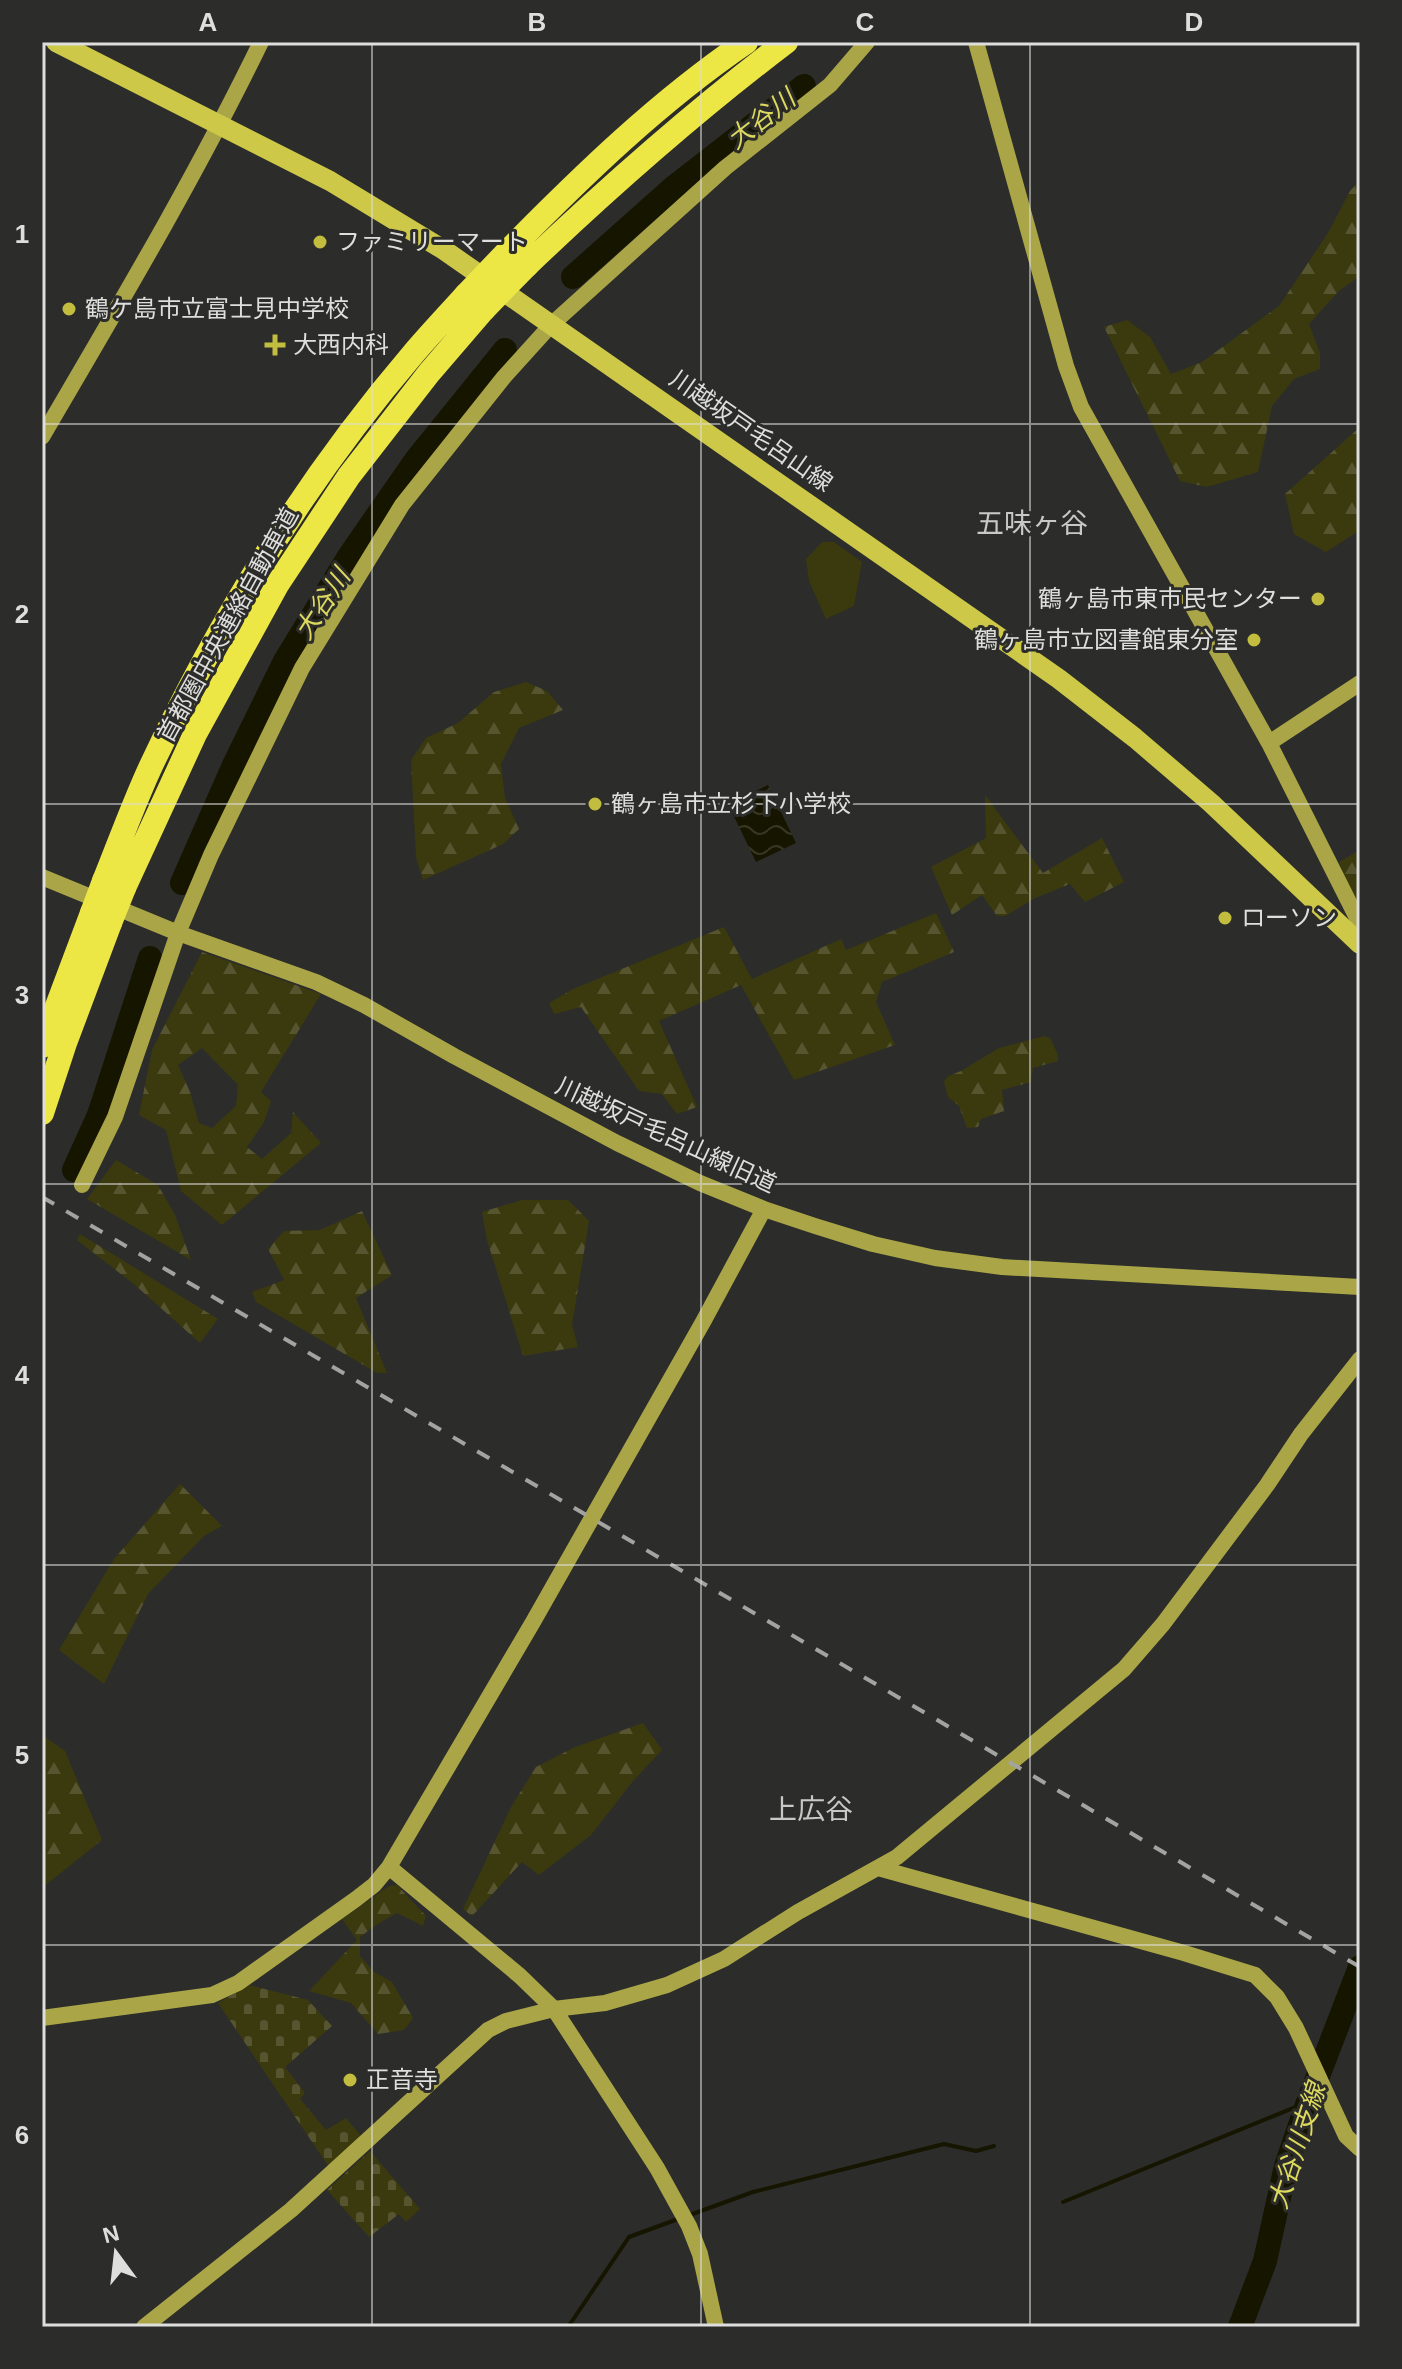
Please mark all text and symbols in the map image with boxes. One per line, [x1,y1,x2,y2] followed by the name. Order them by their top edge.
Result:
[199,7,218,37] text: A
[528,7,546,37] text: B
[856,7,875,37] text: C
[1185,7,1203,37] text: D
[721,81,803,155] water label: 大谷川
[15,219,29,249] text: 1
[336,228,528,255] place label: ファミリーマート
[311,233,329,251] marker: ファミリーマート
[85,295,349,322] place label: 鶴ケ島市立富士見中学校
[60,300,78,318] marker: 鶴ケ島市立富士見中学校
[293,331,389,358] place label: 大西内科
[264,334,286,356] marker: 大西内科
[665,364,838,497] street label: 川越坂戸毛呂山線
[152,503,303,747] street label: 首都圏中央連絡自動車道
[976,508,1088,539] district label: 五味ヶ谷
[288,561,357,645] water label: 大谷川
[1038,585,1302,612] place label: 鶴ヶ島市東市民センター
[1309,590,1327,608] marker: 鶴ヶ島市東市民センター
[15,599,29,629] text: 2
[974,626,1238,653] place label: 鶴ヶ島市立図書館東分室
[1245,631,1263,649] marker: 鶴ヶ島市立図書館東分室
[611,790,851,817] place label: 鶴ヶ島市立杉下小学校
[586,795,604,813] marker: 鶴ヶ島市立杉下小学校
[1241,904,1337,931] place label: ローソン
[1216,909,1234,927] marker: ローソン
[15,980,29,1010] text: 3
[552,1072,781,1197] street label: 川越坂戸毛呂山線旧道
[15,1360,30,1390] text: 4
[15,1740,29,1770] text: 5
[769,1794,853,1825] district label: 上広谷
[366,2066,438,2093] place label: 正音寺
[341,2071,359,2089] marker: 正音寺
[1263,2077,1332,2212] water label: 大谷川支線
[15,2120,29,2150] text: 6
[76,2213,156,2293] north arrow
[100,2220,122,2248] text: N

